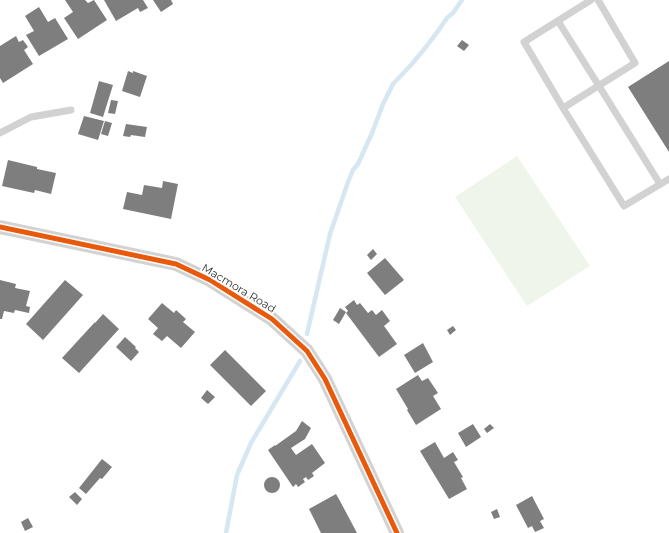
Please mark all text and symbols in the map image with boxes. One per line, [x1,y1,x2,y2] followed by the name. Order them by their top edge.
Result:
[199,260,279,316] street label: Macmora Road

